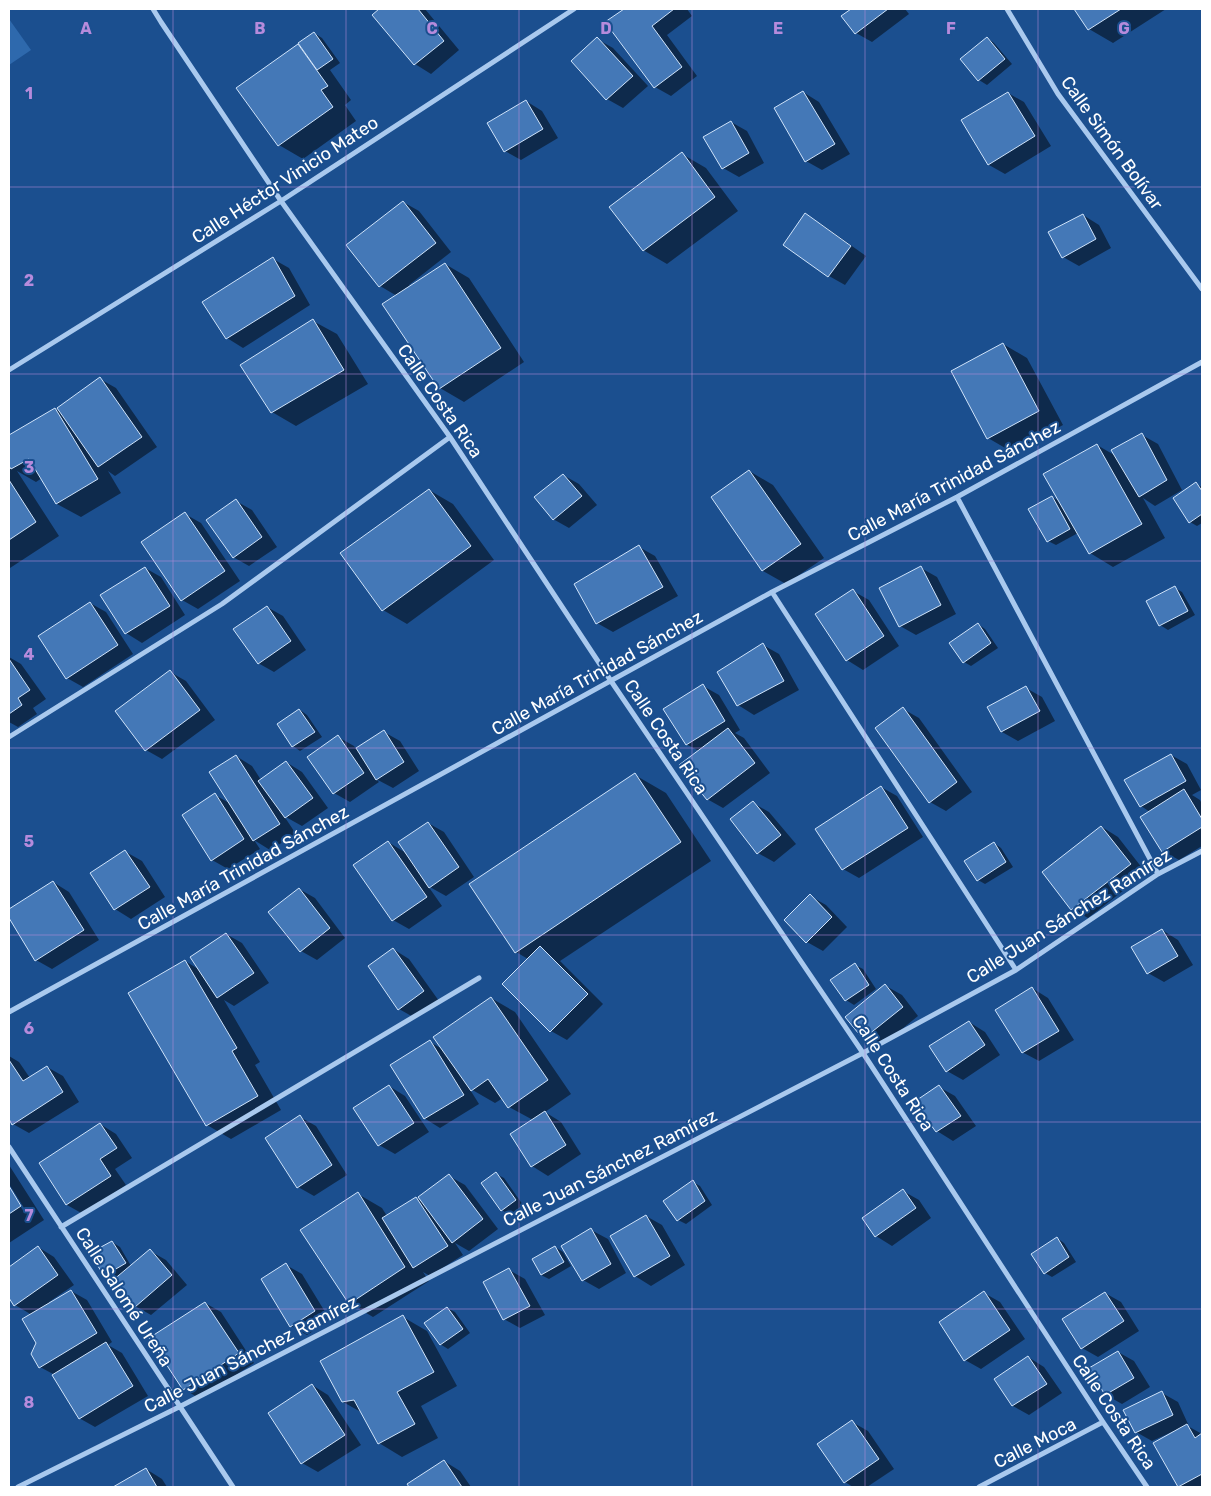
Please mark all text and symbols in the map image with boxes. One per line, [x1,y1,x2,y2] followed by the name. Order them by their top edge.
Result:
[80,19,92,38] text: A
[254,19,266,38] text: B
[426,19,438,38] text: C
[600,19,612,38] text: D
[773,19,783,38] text: E
[946,19,956,38] text: F
[1118,19,1130,38] text: G
[1056,72,1168,214] street label: Calle Simón Bolívar
[25,84,33,103] text: 1
[188,111,382,249] street label: Calle Héctor Vinicio Mateo
[24,271,34,290] text: 2
[393,340,487,462] street label: Calle Costa Rica
[844,415,1064,547] street label: Calle María Trinidad Sánchez
[24,458,34,477] text: 3
[488,606,706,740] street label: Calle María Trinidad Sánchez
[24,645,35,664] text: 4
[619,675,713,799] street label: Calle Costa Rica
[134,801,352,935] street label: Calle María Trinidad Sánchez
[24,832,34,851] text: 5
[963,844,1175,988] street label: Calle Juan Sánchez Ramírez
[847,1011,939,1135] street label: Calle Costa Rica
[24,1019,34,1038] text: 6
[499,1104,721,1232] street label: Calle Juan Sánchez Ramírez
[24,1206,34,1225] text: 7
[71,1223,177,1371] street label: Calle Salomé Ureña
[140,1290,362,1418] street label: Calle Juan Sánchez Ramírez
[1067,1350,1161,1474] street label: Calle Costa Rica
[24,1393,35,1412] text: 8
[990,1413,1080,1473] street label: Calle Moca

